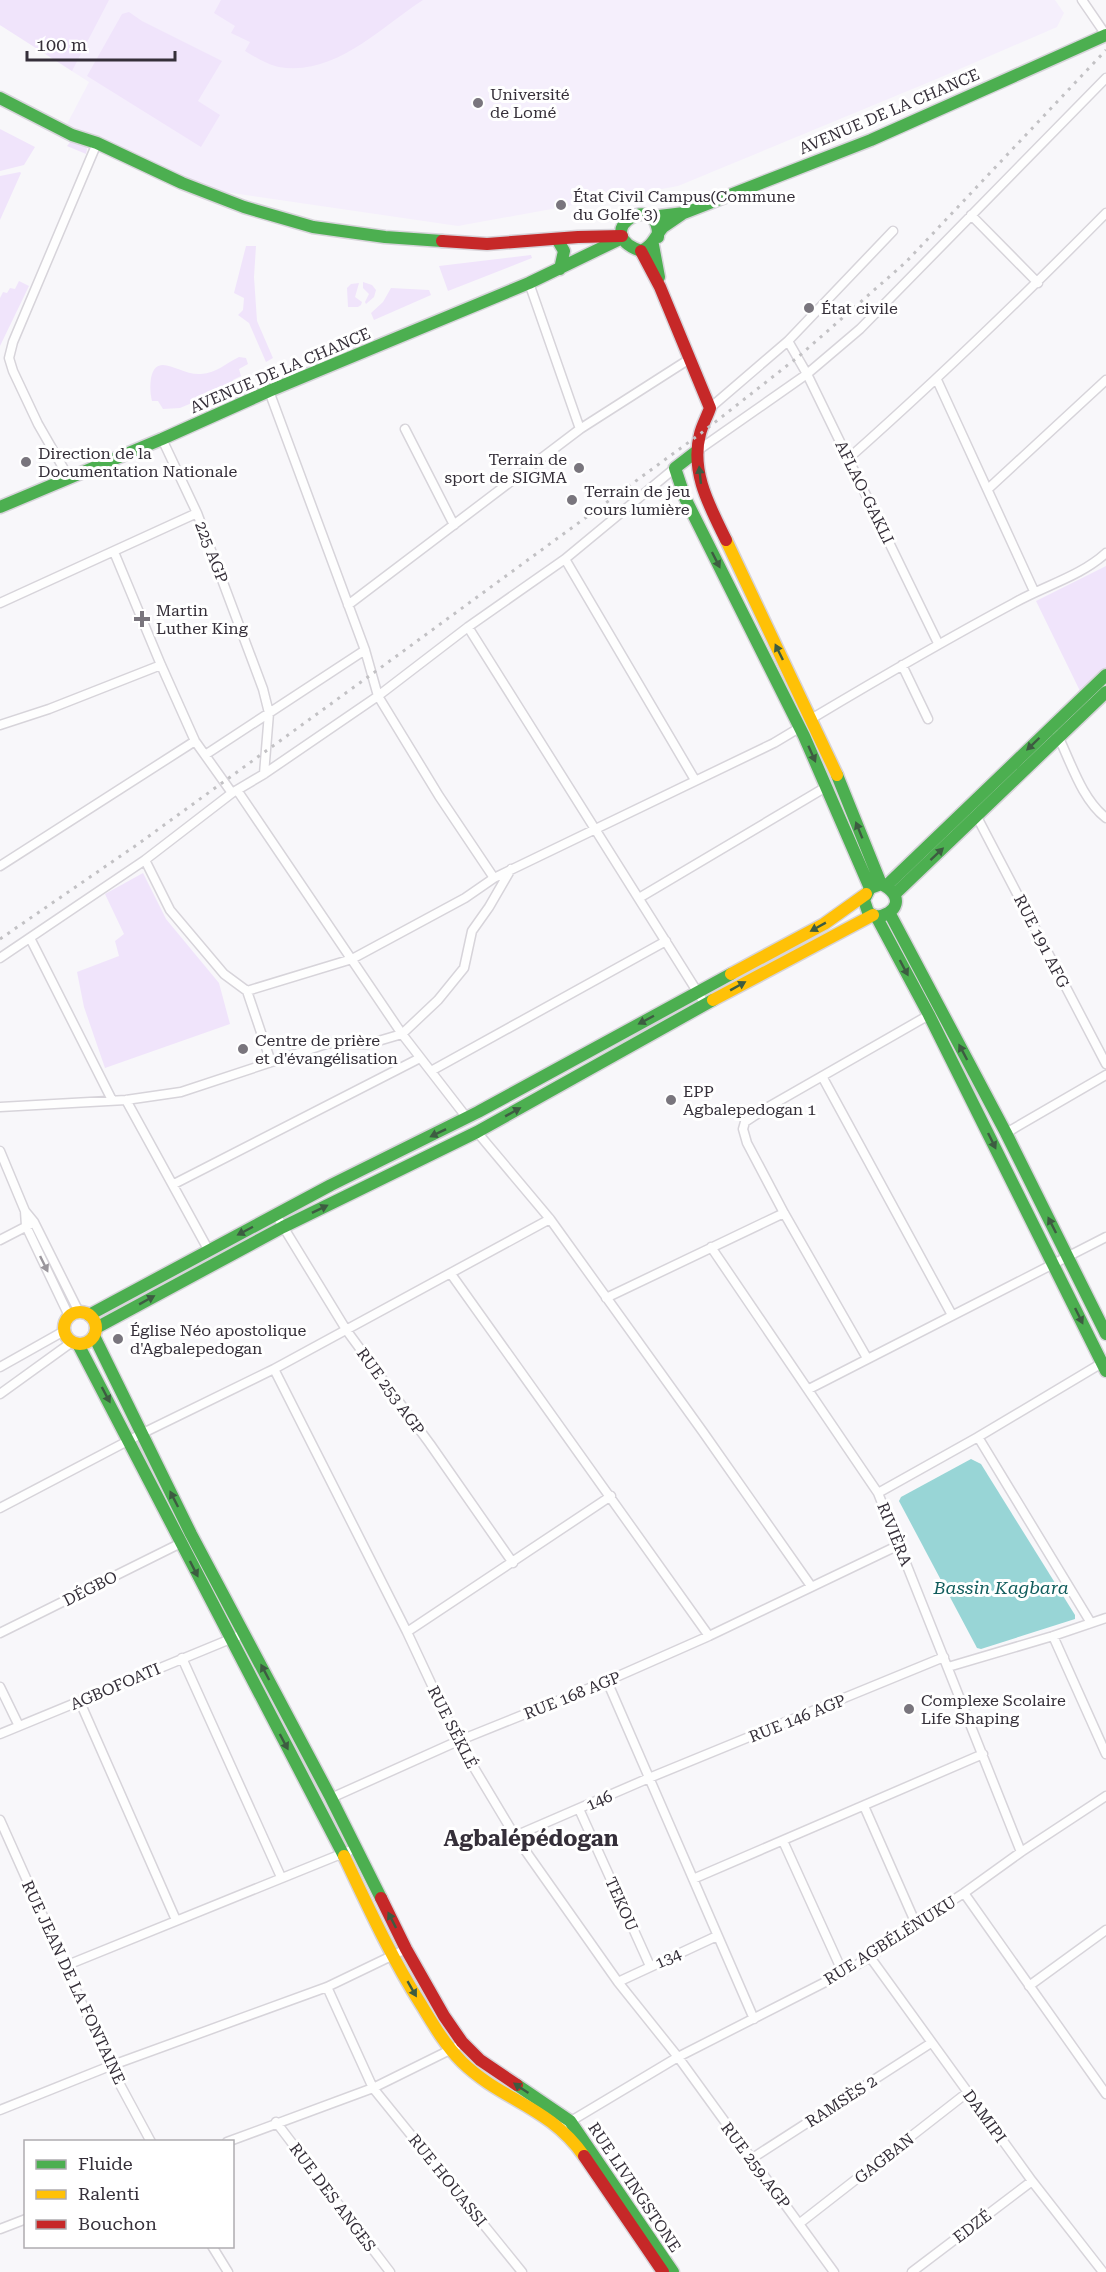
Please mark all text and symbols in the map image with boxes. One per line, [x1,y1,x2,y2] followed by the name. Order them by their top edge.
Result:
[27,24,176,62] scale bar
[36,34,87,55] text: 100 m
[796,65,982,158] street label: AVENUE DE LA CHANCE
[490,85,570,122] place label: Université de Lomé
[471,96,485,110] marker: Université de Lomé
[573,187,795,224] place label: État Civil Campus(Commune du Golfe 3)
[554,198,568,212] marker: État Civil Campus(Commune du Golfe 3)
[821,299,898,318] place label: État civile
[802,301,816,315] marker: État civile
[187,324,373,417] street label: AVENUE DE LA CHANCE
[831,437,898,547] street label: AFLAO-GAKLI
[38,444,237,481] place label: Direction de la Documentation Nationale
[445,450,568,487] place label: Terrain de sport de SIGMA
[19,455,33,469] marker: Direction de la Documentation Nationale
[572,461,586,475] marker: Terrain de sport de SIGMA
[695,466,705,485] one-way arrow
[584,482,690,519] place label: Terrain de jeu cours lumière
[565,493,579,507] marker: Terrain de jeu cours lumière
[191,519,232,586] street label: 225 AGP
[711,552,721,569] one-way arrow
[156,601,249,638] place label: Martin Luther King
[133,610,151,628] marker: Martin Luther King
[775,644,784,661] one-way arrow
[1026,737,1040,751] one-way arrow
[807,745,816,762] one-way arrow
[854,821,863,839] one-way arrow
[930,847,945,861] one-way arrow
[1010,891,1073,992] street label: RUE 191 AFG
[809,922,826,932] one-way arrow
[899,959,909,976] one-way arrow
[730,981,747,991] one-way arrow
[637,1015,654,1025] one-way arrow
[255,1031,398,1068] place label: Centre de prière et d'évangélisation
[236,1042,250,1056] marker: Centre de prière et d'évangélisation
[958,1043,967,1060] one-way arrow
[683,1082,816,1119] place label: EPP Agbalepedogan 1
[664,1093,678,1107] marker: EPP Agbalepedogan 1
[505,1107,522,1117] one-way arrow
[429,1128,446,1137] one-way arrow
[987,1133,997,1150] one-way arrow
[311,1204,328,1214] one-way arrow
[1047,1216,1057,1233] one-way arrow
[237,1226,254,1236] one-way arrow
[39,1256,48,1273] one-way arrow
[139,1294,155,1305] one-way arrow
[1074,1308,1083,1325] one-way arrow
[130,1321,307,1358] place label: Église Néo apostolique d'Agbalepedogan
[111,1332,125,1346] marker: Église Néo apostolique d'Agbalepedogan
[353,1344,428,1438] street label: RUE 253 AGP
[101,1387,111,1404] one-way arrow
[169,1491,179,1508] one-way arrow
[873,1500,916,1570] street label: RIVIÈRA
[189,1561,199,1578] one-way arrow
[60,1567,120,1610] street label: DÉGBO
[932,1577,1069,1598] water label: Bassin Kagbara
[67,1659,163,1714] street label: AGBOFOATI
[260,1663,270,1680] one-way arrow
[521,1667,623,1723] street label: RUE 168 AGP
[424,1683,481,1772] street label: RUE SÉKLÉ
[746,1690,848,1746] street label: RUE 146 AGP
[921,1691,1066,1728] place label: Complexe Scolaire Life Shaping
[902,1702,916,1716] marker: Complexe Scolaire Life Shaping
[279,1734,289,1751] one-way arrow
[583,1786,615,1815] street label: 146
[444,1826,619,1851] district label: Agbalépédogan
[601,1874,642,1934] street label: TEKOU
[18,1877,129,2087] street label: RUE JEAN DE LA FONTAINE
[821,1892,960,1989] street label: RUE AGBÉLÉNUKU
[387,1912,397,1929] one-way arrow
[652,1944,684,1973] street label: 134
[407,1981,417,1998] one-way arrow
[802,2071,880,2131] street label: RAMSÈS 2
[513,2083,529,2094] one-way arrow
[959,2086,1010,2146] street label: DAMIPI
[717,2118,794,2212] street label: RUE 259.AGP
[584,2119,685,2256] street label: RUE LIVINGSTONE
[851,2129,918,2188] street label: GAGBAN
[405,2130,491,2230] street label: RUE HOUASSI
[285,2139,380,2256] street label: RUE DES ANGES
[24,2140,234,2248] legend
[78,2153,133,2174] text: Fluide
[78,2183,140,2204] text: Ralenti
[950,2206,995,2247] street label: EDZÉ
[78,2213,157,2234] text: Bouchon

